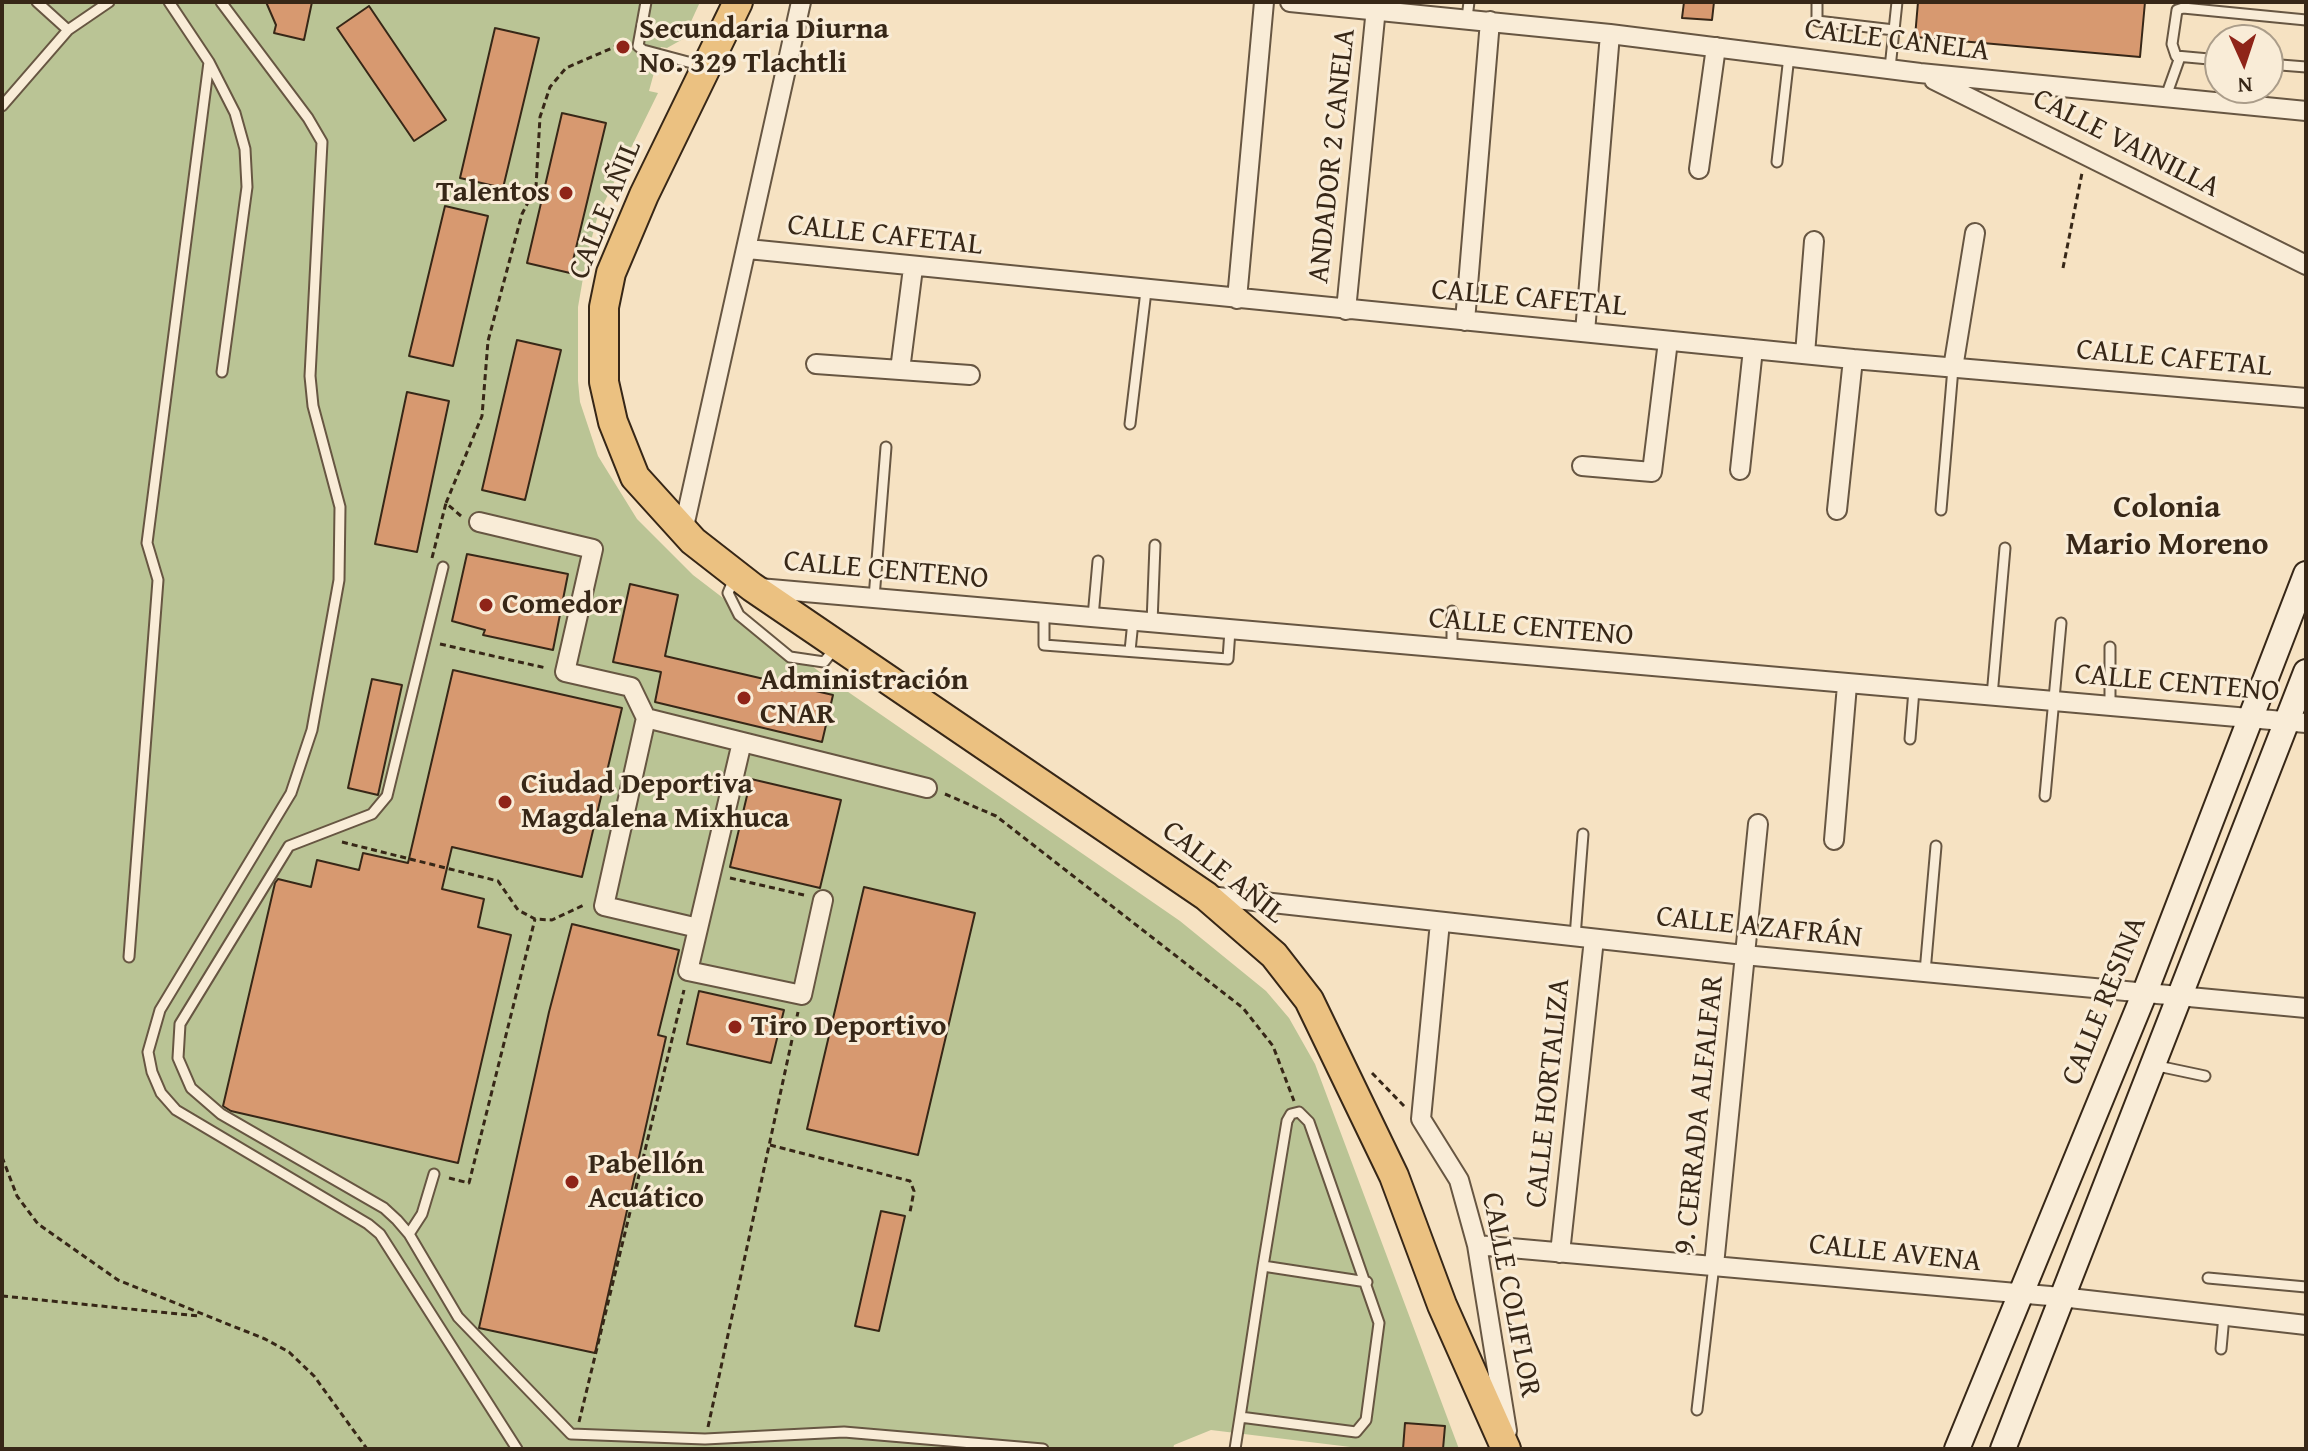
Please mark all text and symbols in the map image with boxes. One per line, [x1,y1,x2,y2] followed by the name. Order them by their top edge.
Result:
[639,12,889,82] place label: Secundaria Diurna No. 329 Tlachtli
[1803,12,1991,70] street label: CALLE CANELA
[2204,24,2284,104] north arrow
[1302,27,1364,285] street label: ANDADOR 2 CANELA
[614,38,632,56] marker: Secundaria Diurna No. 329 Tlachtli
[2237,70,2253,102] text: N
[2026,81,2226,207] street label: CALLE VAINILLA
[562,135,650,285] street label: CALLE AÑIL
[436,175,550,211] place label: Talentos
[557,184,575,202] marker: Talentos
[786,208,984,264] street label: CALLE CAFETAL
[1430,273,1628,325] street label: CALLE CAFETAL
[2075,333,2273,385] street label: CALLE CAFETAL
[2065,490,2269,565] district label: Colonia Mario Moreno
[782,544,990,598] street label: CALLE CENTENO
[502,587,622,623] place label: Comedor
[477,596,495,614] marker: Comedor
[1427,601,1635,655] street label: CALLE CENTENO
[2073,657,2281,711] street label: CALLE CENTENO
[760,663,968,734] place label: Administración CNAR
[735,689,753,707] marker: Administración CNAR
[521,767,789,838] place label: Ciudad Deportiva Magdalena Mixhuca
[496,793,514,811] marker: Ciudad Deportiva Magdalena Mixhuca
[1154,814,1292,932] street label: CALLE AÑIL
[1654,899,1864,957] street label: CALLE AZAFRÁN
[2055,911,2155,1091] street label: CALLE RESINA
[1667,974,1733,1256] street label: 9. CERRADA ALFALFAR
[1519,976,1579,1210] street label: CALLE HORTALIZA
[751,1009,946,1045] place label: Tiro Deportivo
[726,1018,744,1036] marker: Tiro Deportivo
[588,1147,704,1218] place label: Pabellón Acuático
[563,1173,581,1191] marker: Pabellón Acuático
[1473,1190,1547,1400] street label: CALLE COLIFLOR
[1807,1227,1983,1281] street label: CALLE AVENA

